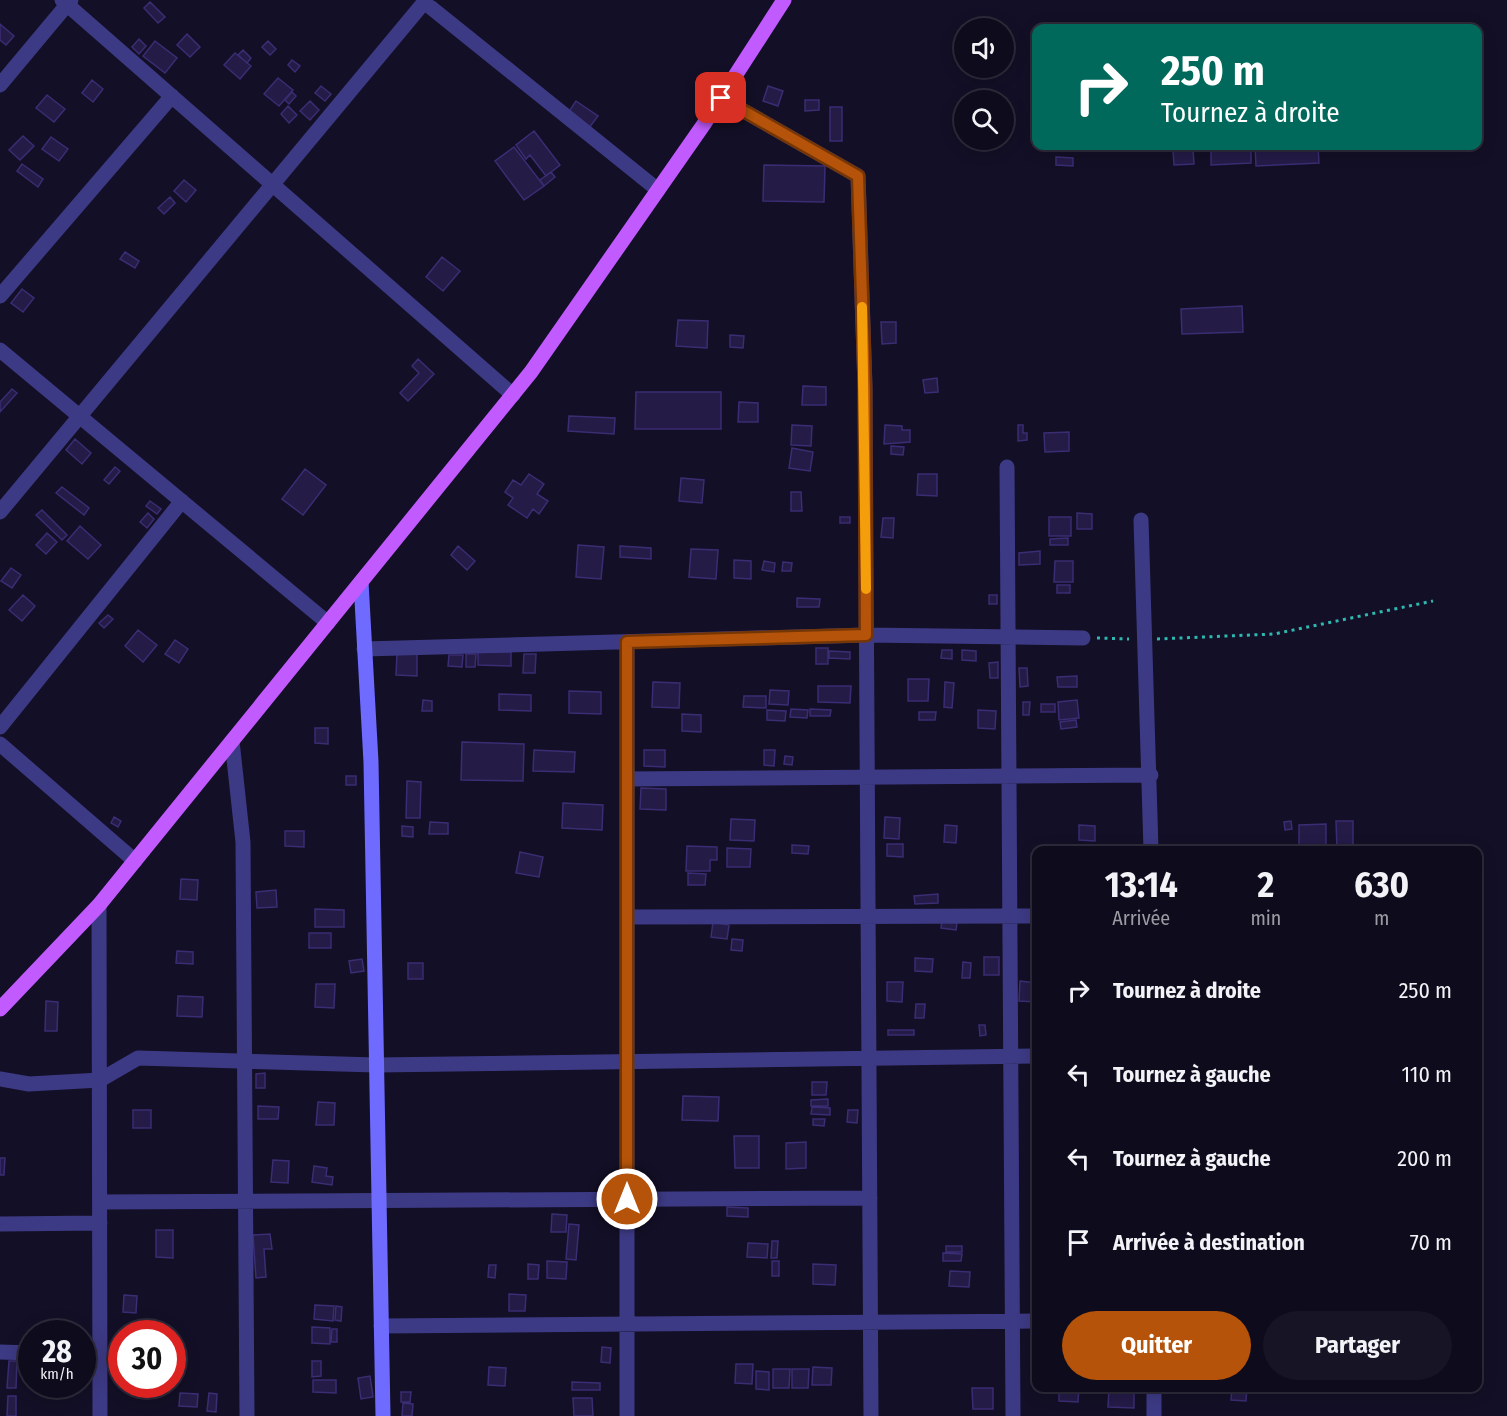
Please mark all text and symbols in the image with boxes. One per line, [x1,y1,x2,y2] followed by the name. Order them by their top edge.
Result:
[954,18,1014,150] map controls
[954,18,1014,78] button: sound
[1161,46,1265,96] text: 250 m
[1062,48,1140,126] icon: right
[695,72,746,123] pin
[704,81,737,114] icon: arrive
[954,90,1014,150] button: search
[1161,97,1340,129] text: Tournez à droite
[1105,863,1178,907] text: 13:14
[1258,863,1274,907] text: 2
[1354,863,1409,907] text: 630
[1112,906,1170,930] text: Arrivée
[1250,906,1281,930] text: min
[1374,906,1389,930] text: m
[1062,974,1095,1007] icon: right
[1113,977,1261,1004] text: Tournez à droite
[1399,977,1452,1004] text: 250 m
[1062,1058,1095,1091] icon: left
[1113,1061,1271,1088] text: Tournez à gauche
[1402,1061,1452,1088] text: 110 m
[1062,1142,1095,1175] icon: left
[1113,1145,1271,1172] text: Tournez à gauche
[1397,1145,1452,1172] text: 200 m
[595,1167,659,1231] position arrow
[1062,1226,1095,1259] icon: arrive
[1113,1229,1305,1256] text: Arrivée à destination
[1410,1229,1452,1256] text: 70 m
[1062,1311,1251,1380] button: Quitter
[1263,1311,1452,1380] button: Partager
[108,1320,186,1398] speed limit sign: 30
[42,1334,72,1370] text: 28
[40,1365,74,1383] text: km/h

